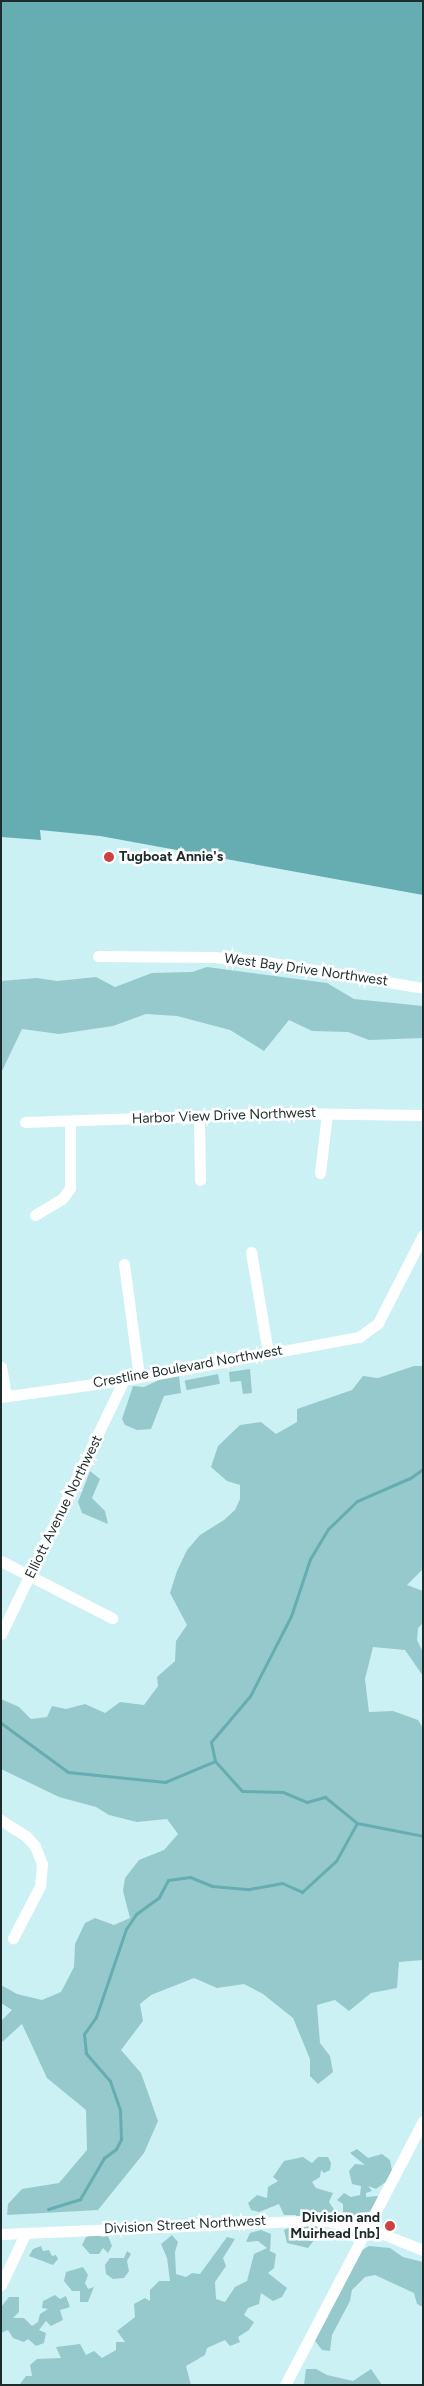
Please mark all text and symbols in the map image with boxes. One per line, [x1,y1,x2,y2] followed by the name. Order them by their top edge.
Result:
[119,849,223,865] place label: Tugboat Annie's
[103,851,115,863] marker: Tugboat Annie's
[223,950,389,990] street label: West Bay Drive Northwest
[131,1104,317,1128] street label: Harbor View Drive Northwest
[92,1342,284,1392] street label: Crestline Boulevard Northwest
[22,1432,106,1582] street label: Elliott Avenue Northwest
[290,2210,380,2242] place label: Division and Muirhead [nb]
[104,2212,266,2238] street label: Division Street Northwest
[384,2220,396,2232] marker: Division and Muirhead [nb]

